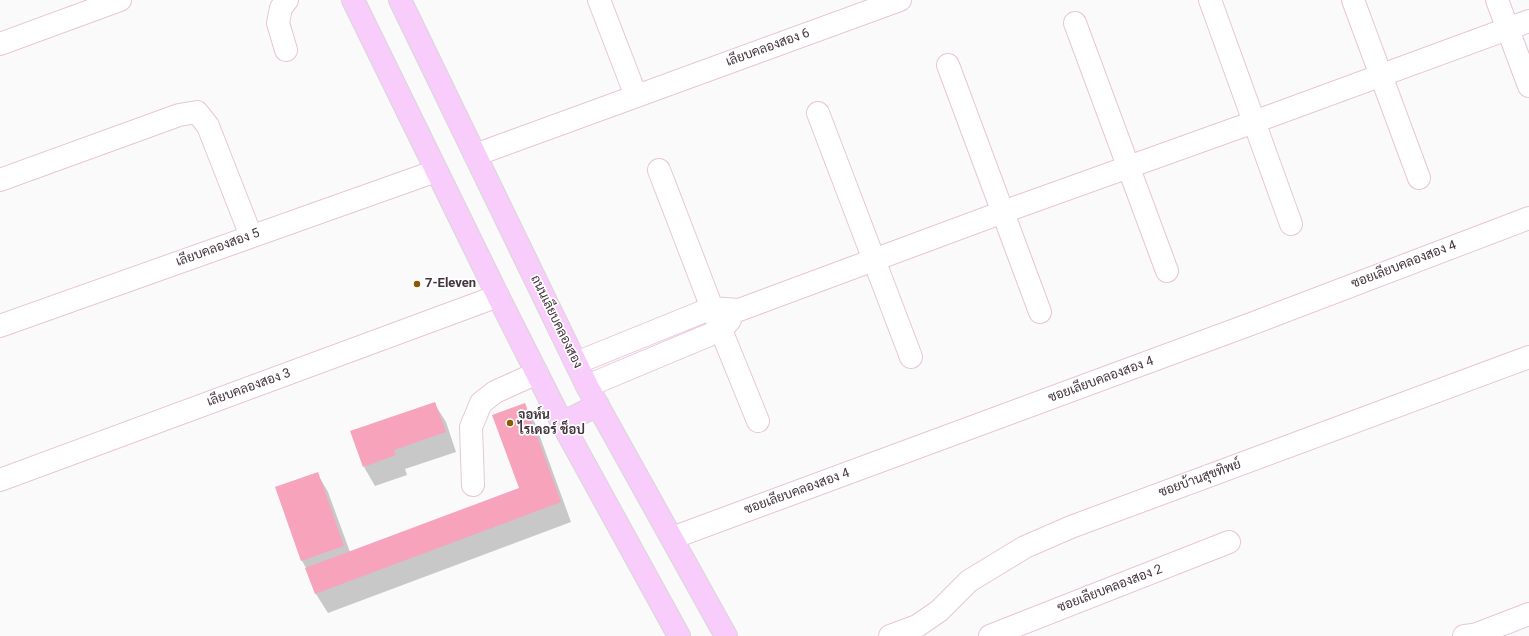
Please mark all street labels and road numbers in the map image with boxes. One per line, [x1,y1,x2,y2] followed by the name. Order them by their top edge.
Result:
[724,26,812,70] street label: เลียบคลองสอง 6
[174,226,262,270] street label: เลียบคลองสอง 5
[1349,238,1459,292] street label: ซอยเลียบคลองสอง 4
[527,273,585,371] street label: ถนนเลียบคลองสอง
[1046,354,1156,406] street label: ซอยเลียบคลองสอง 4
[205,366,293,410] street label: เลียบคลองสอง 3
[1157,457,1243,501] street label: ซอยบ้านสุขทิพย์
[742,466,852,518] street label: ซอยเลียบคลองสอง 4
[1055,562,1165,616] street label: ซอยเลียบคลองสอง 2

